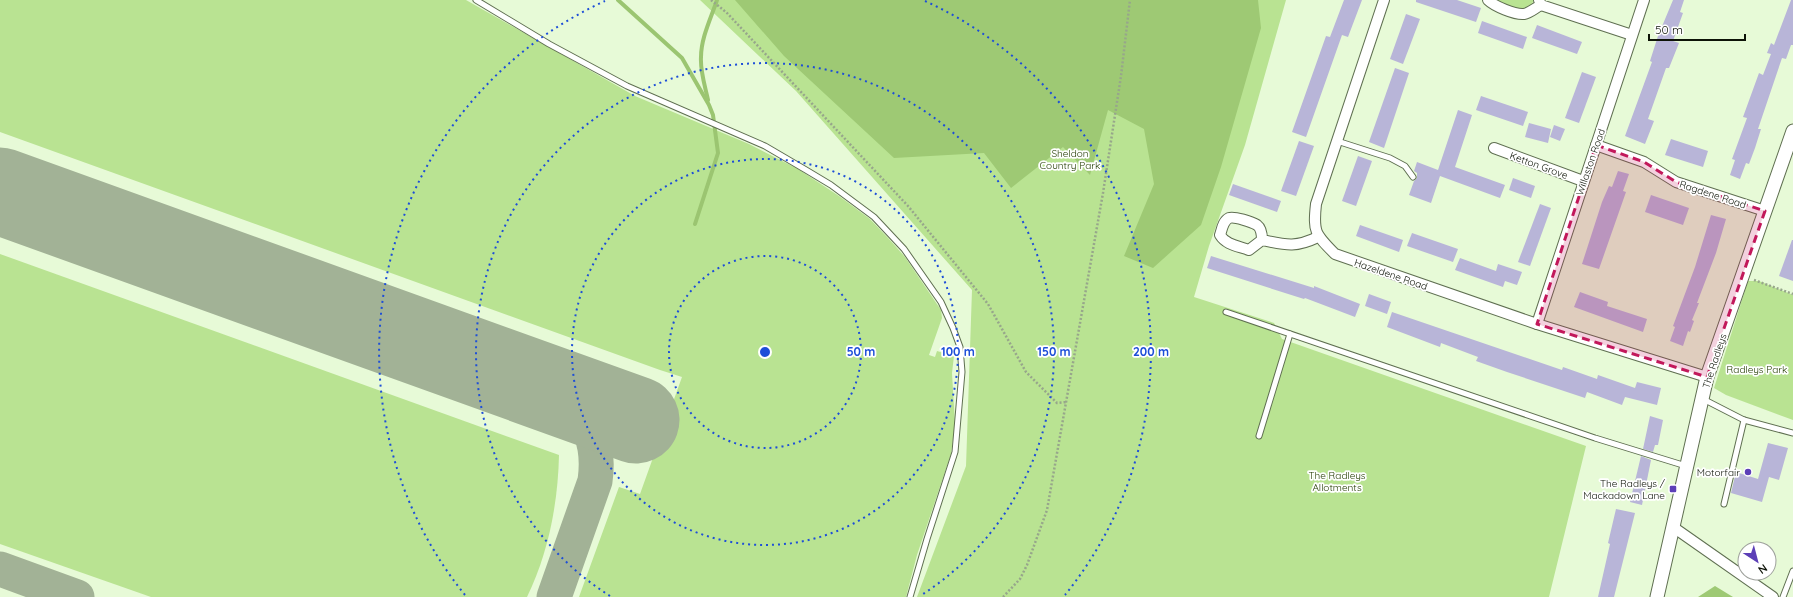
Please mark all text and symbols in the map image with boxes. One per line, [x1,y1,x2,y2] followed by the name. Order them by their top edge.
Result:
[1649,16,1745,42] scale bar
[1655,22,1683,37] text: 50 m
[1573,127,1608,197] street label: Willaston Road
[1040,147,1100,172] park label: Sheldon Country Park
[1508,149,1570,182] street label: Ketton Grove
[1678,178,1748,211] street label: Ragdene Road
[1353,256,1429,293] street label: Hazeldene Road
[1699,332,1730,390] street label: The Radleys
[847,344,875,359] text: 50 m
[941,344,975,359] text: 100 m
[1037,344,1071,359] text: 150 m
[1133,344,1169,359] text: 200 m
[758,345,772,359] centre of rings
[1727,363,1787,376] park label: Radleys Park
[1697,466,1740,479] place label: Motorfair
[1743,467,1753,477] marker: Motorfair
[1308,469,1366,494] park label: The Radleys Allotments
[1583,477,1666,502] place label: The Radleys / Mackadown Lane
[1668,484,1678,494] marker: The Radleys / Mackadown Lane
[1737,541,1777,581] north arrow
[1755,561,1770,577] text: N

